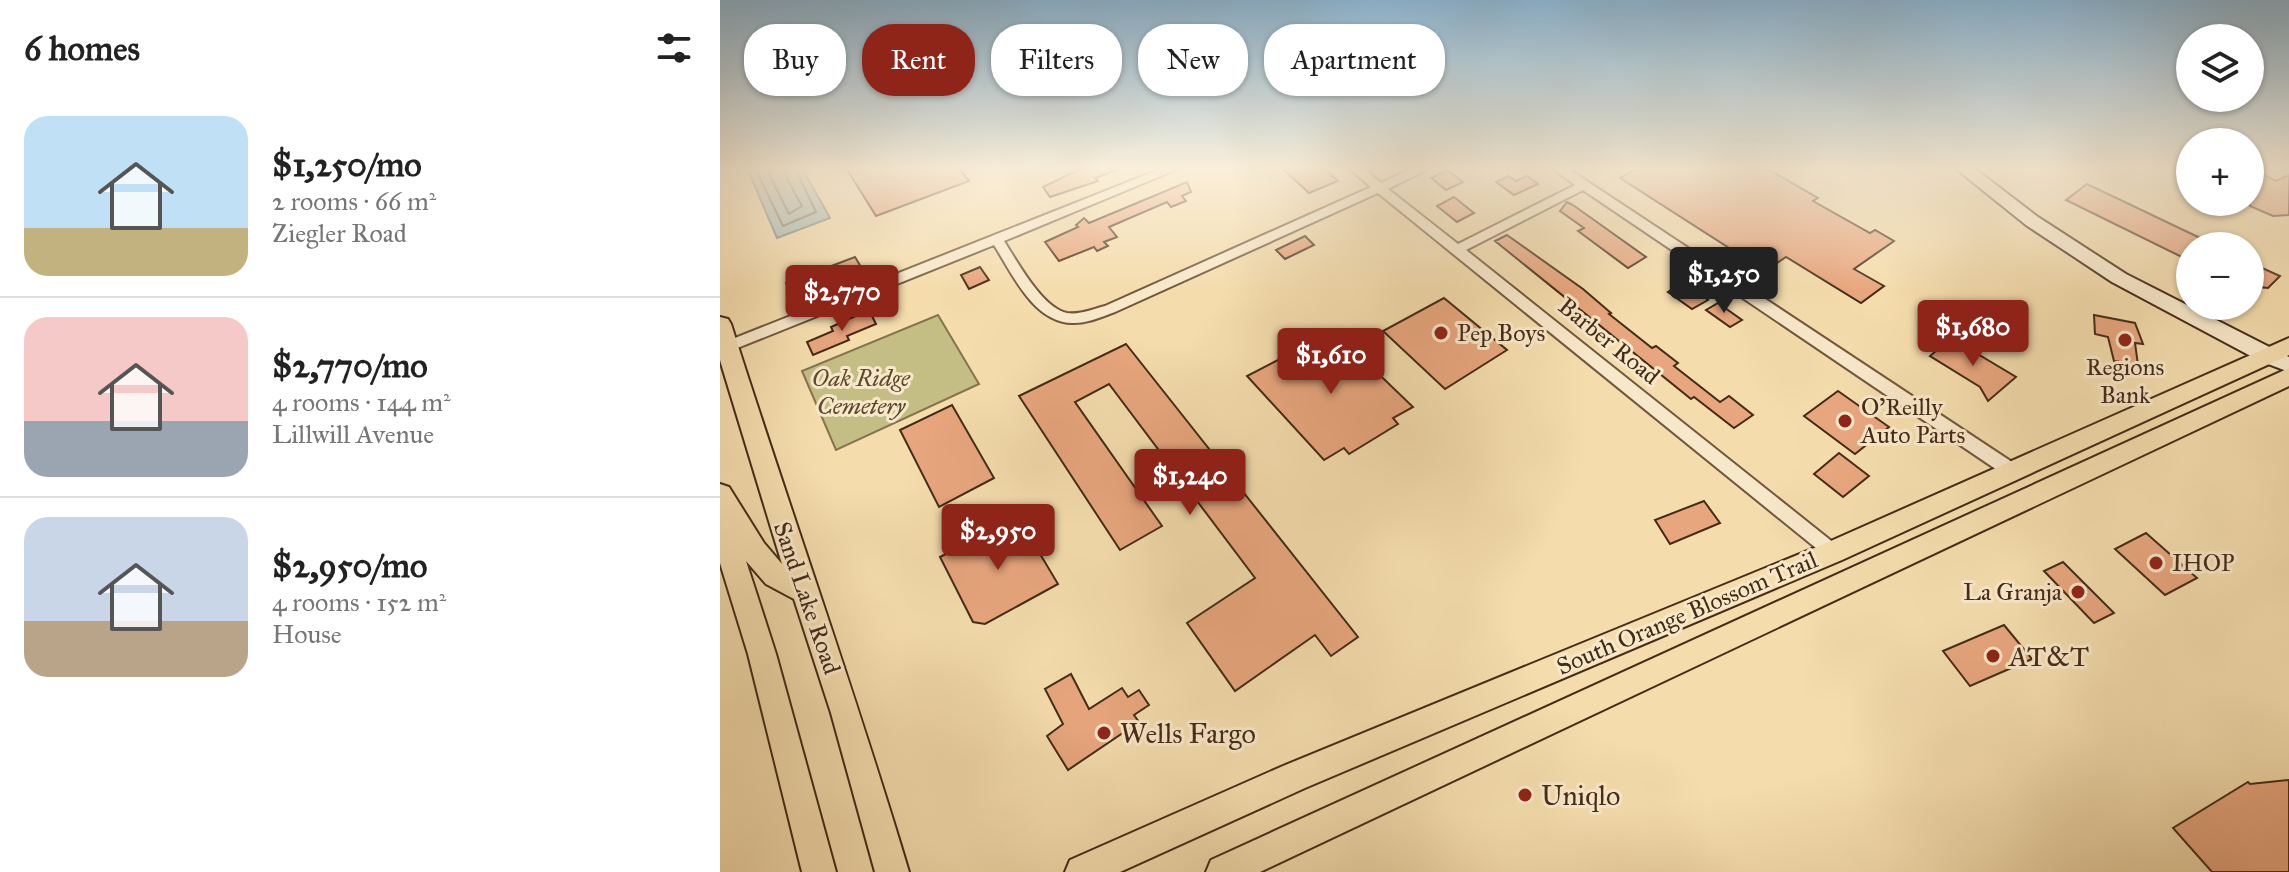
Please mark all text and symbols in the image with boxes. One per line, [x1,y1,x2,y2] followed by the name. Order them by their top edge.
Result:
[744,24,846,96] chip: Buy
[862,24,975,96] chip: Rent
[991,24,1122,96] chip: Filters
[1138,24,1248,96] chip: New
[1264,24,1445,96] chip: Apartment
[2176,24,2264,320] map controls
[2176,24,2264,112] button: layers
[652,26,696,70] icon: filters
[24,28,140,69] text: 6 homes
[2176,128,2264,216] button: +
[272,144,422,185] text: $1,250/mo
[88,148,184,244] icon: home
[272,185,436,217] text: 2 rooms · 66 m²
[272,217,407,249] text: Ziegler Road
[2176,232,2264,320] button: −
[1659,247,1789,315] pin: $1,250
[1688,257,1760,289] text: $1,250
[777,265,907,333] pin: $2,770
[803,275,881,307] text: $2,770
[1552,291,1666,391] street label: Barber Road
[1908,300,2038,368] pin: $1,680
[1936,310,2010,342] text: $1,680
[1457,318,1545,348] place label: Pep Boys
[1432,324,1450,342] marker: Pep Boys
[1266,328,1396,396] pin: $1,610
[2116,331,2134,349] marker: Regions Bank
[1295,338,1367,370] text: $1,610
[272,345,428,386] text: $2,770/mo
[88,349,184,445] icon: home
[2086,352,2164,410] place label: Regions Bank
[812,363,911,421] park label: Oak Ridge Cemetery
[272,386,451,418] text: 4 rooms · 144 m²
[1860,392,1965,450] place label: O'Reilly Auto Parts
[1836,412,1854,430] marker: O'Reilly Auto Parts
[272,418,434,450] text: Lillwill Avenue
[1125,449,1255,517] pin: $1,240
[1152,459,1228,491] text: $1,240
[933,504,1063,572] pin: $2,950
[960,514,1036,546] text: $2,950
[767,518,847,678] street label: Sand Lake Road
[1552,544,1822,682] street label: South Orange Blossom Trail
[272,545,427,586] text: $2,950/mo
[2172,548,2235,578] place label: IHOP
[88,549,184,645] icon: home
[2147,554,2165,572] marker: IHOP
[1963,577,2063,607] place label: La Granja
[2069,583,2087,601] marker: La Granja
[272,586,446,618] text: 4 rooms · 152 m²
[272,618,342,650] text: House
[2008,639,2089,674] place label: AT&T
[1984,647,2002,665] marker: AT&T
[1120,716,1256,751] place label: Wells Fargo
[1095,724,1113,742] marker: Wells Fargo
[1541,778,1620,813] place label: Uniqlo
[1516,786,1534,804] marker: Uniqlo

